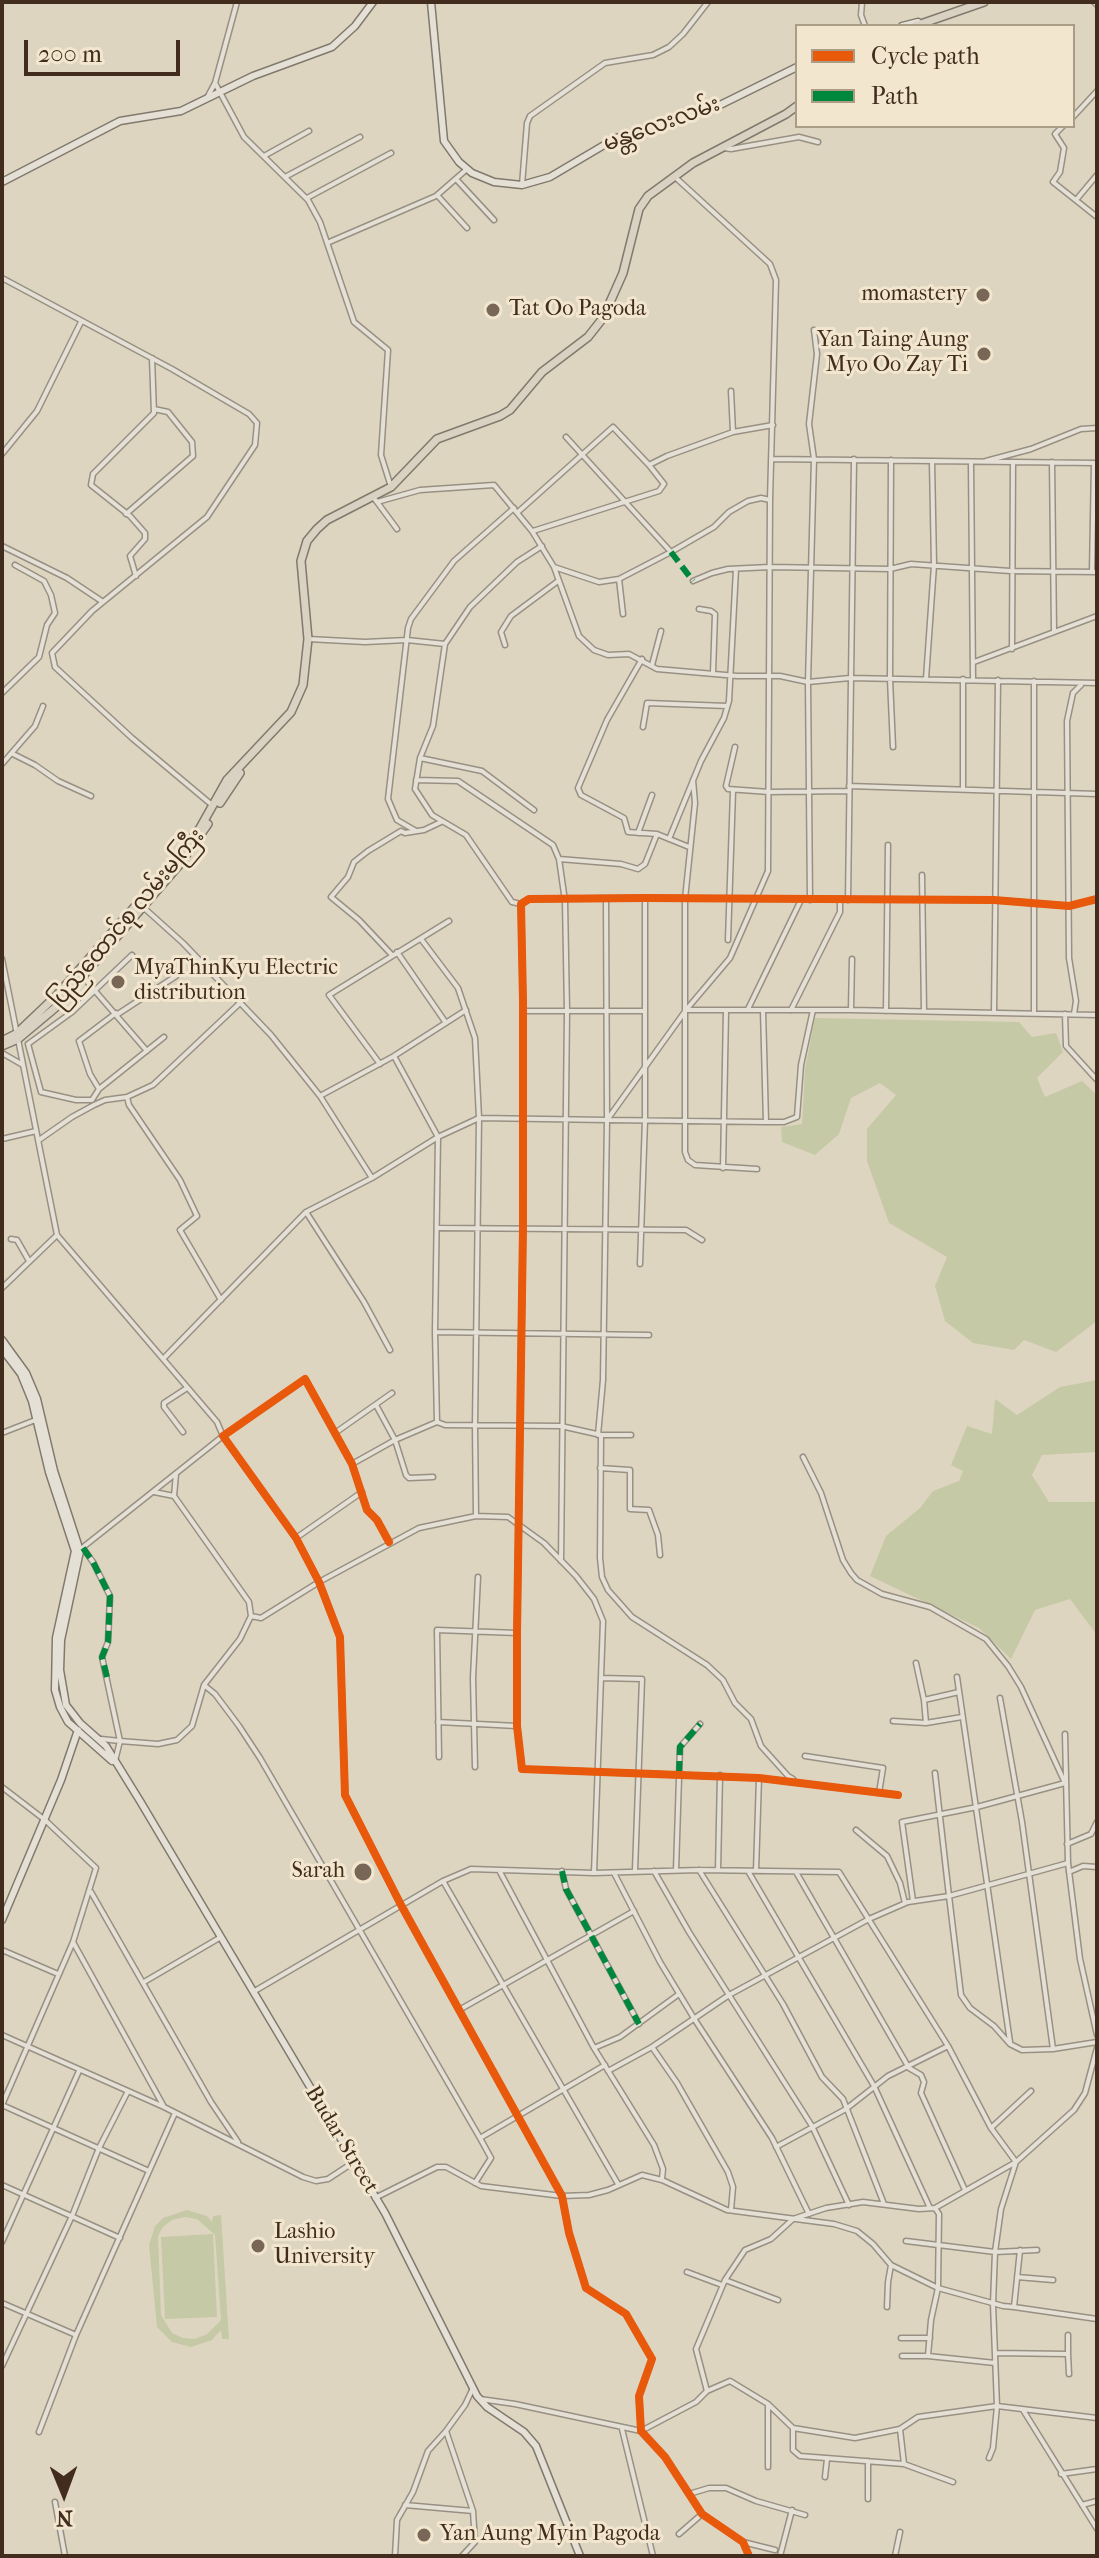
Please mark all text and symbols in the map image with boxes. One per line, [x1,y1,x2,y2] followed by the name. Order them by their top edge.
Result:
[28,24,184,74] scale bar
[795,24,1075,128] legend
[38,40,102,68] text: 200 m
[871,42,980,70] text: Cycle path
[871,82,918,110] text: Path
[600,92,724,158] street label: မန္တလေးလမ်း
[861,282,967,308] place label: momastery
[974,286,992,304] marker: momastery
[509,297,646,323] place label: Tat Oo Pagoda
[484,301,502,319] marker: Tat Oo Pagoda
[817,328,968,380] place label: Yan Taing Aung Myo Oo Zay Ti
[975,345,993,363] marker: Yan Taing Aung Myo Oo Zay Ti
[45,824,211,1014] street label: ပြည်ထောင်စု လမ်းမကြီး
[134,956,338,1008] place label: MyaThinKyu Electric distribution
[109,973,127,991] marker: MyaThinKyu Electric distribution
[292,1859,345,1885] place label: Sarah
[352,1861,374,1883] marker: Sarah
[299,2081,383,2199] street label: Budar Street
[274,2220,375,2272] place label: Lashio University
[249,2237,267,2255] marker: Lashio University
[24,2454,104,2534] north arrow
[56,2505,73,2531] text: N
[440,2522,660,2548] place label: Yan Aung Myin Pagoda
[415,2526,433,2544] marker: Yan Aung Myin Pagoda

